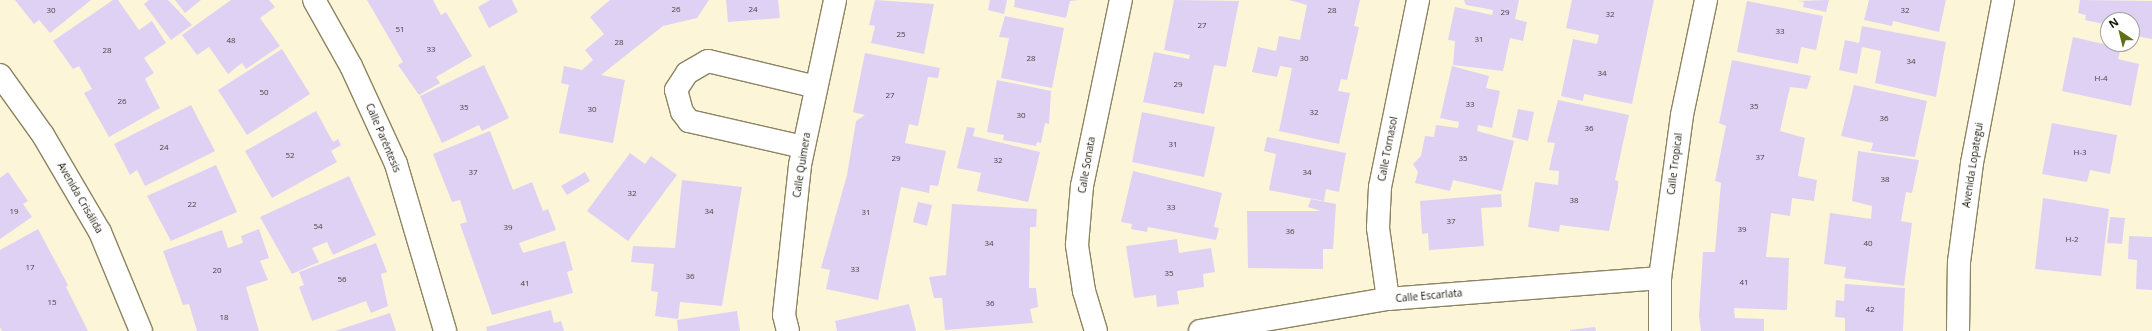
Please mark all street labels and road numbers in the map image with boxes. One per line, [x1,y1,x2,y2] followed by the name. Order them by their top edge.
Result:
[363,102,403,174] street label: Calle Paréntesis
[1376,116,1400,182] street label: Calle Tornasol
[1960,122,1986,208] street label: Avenida Lopategui
[791,131,813,199] street label: Calle Quimera
[1665,132,1685,196] street label: Calle Tropical
[1076,136,1098,194] street label: Calle Sonata
[55,160,105,236] street label: Avenida Crisálida
[1395,287,1463,305] street label: Calle Escarlata

